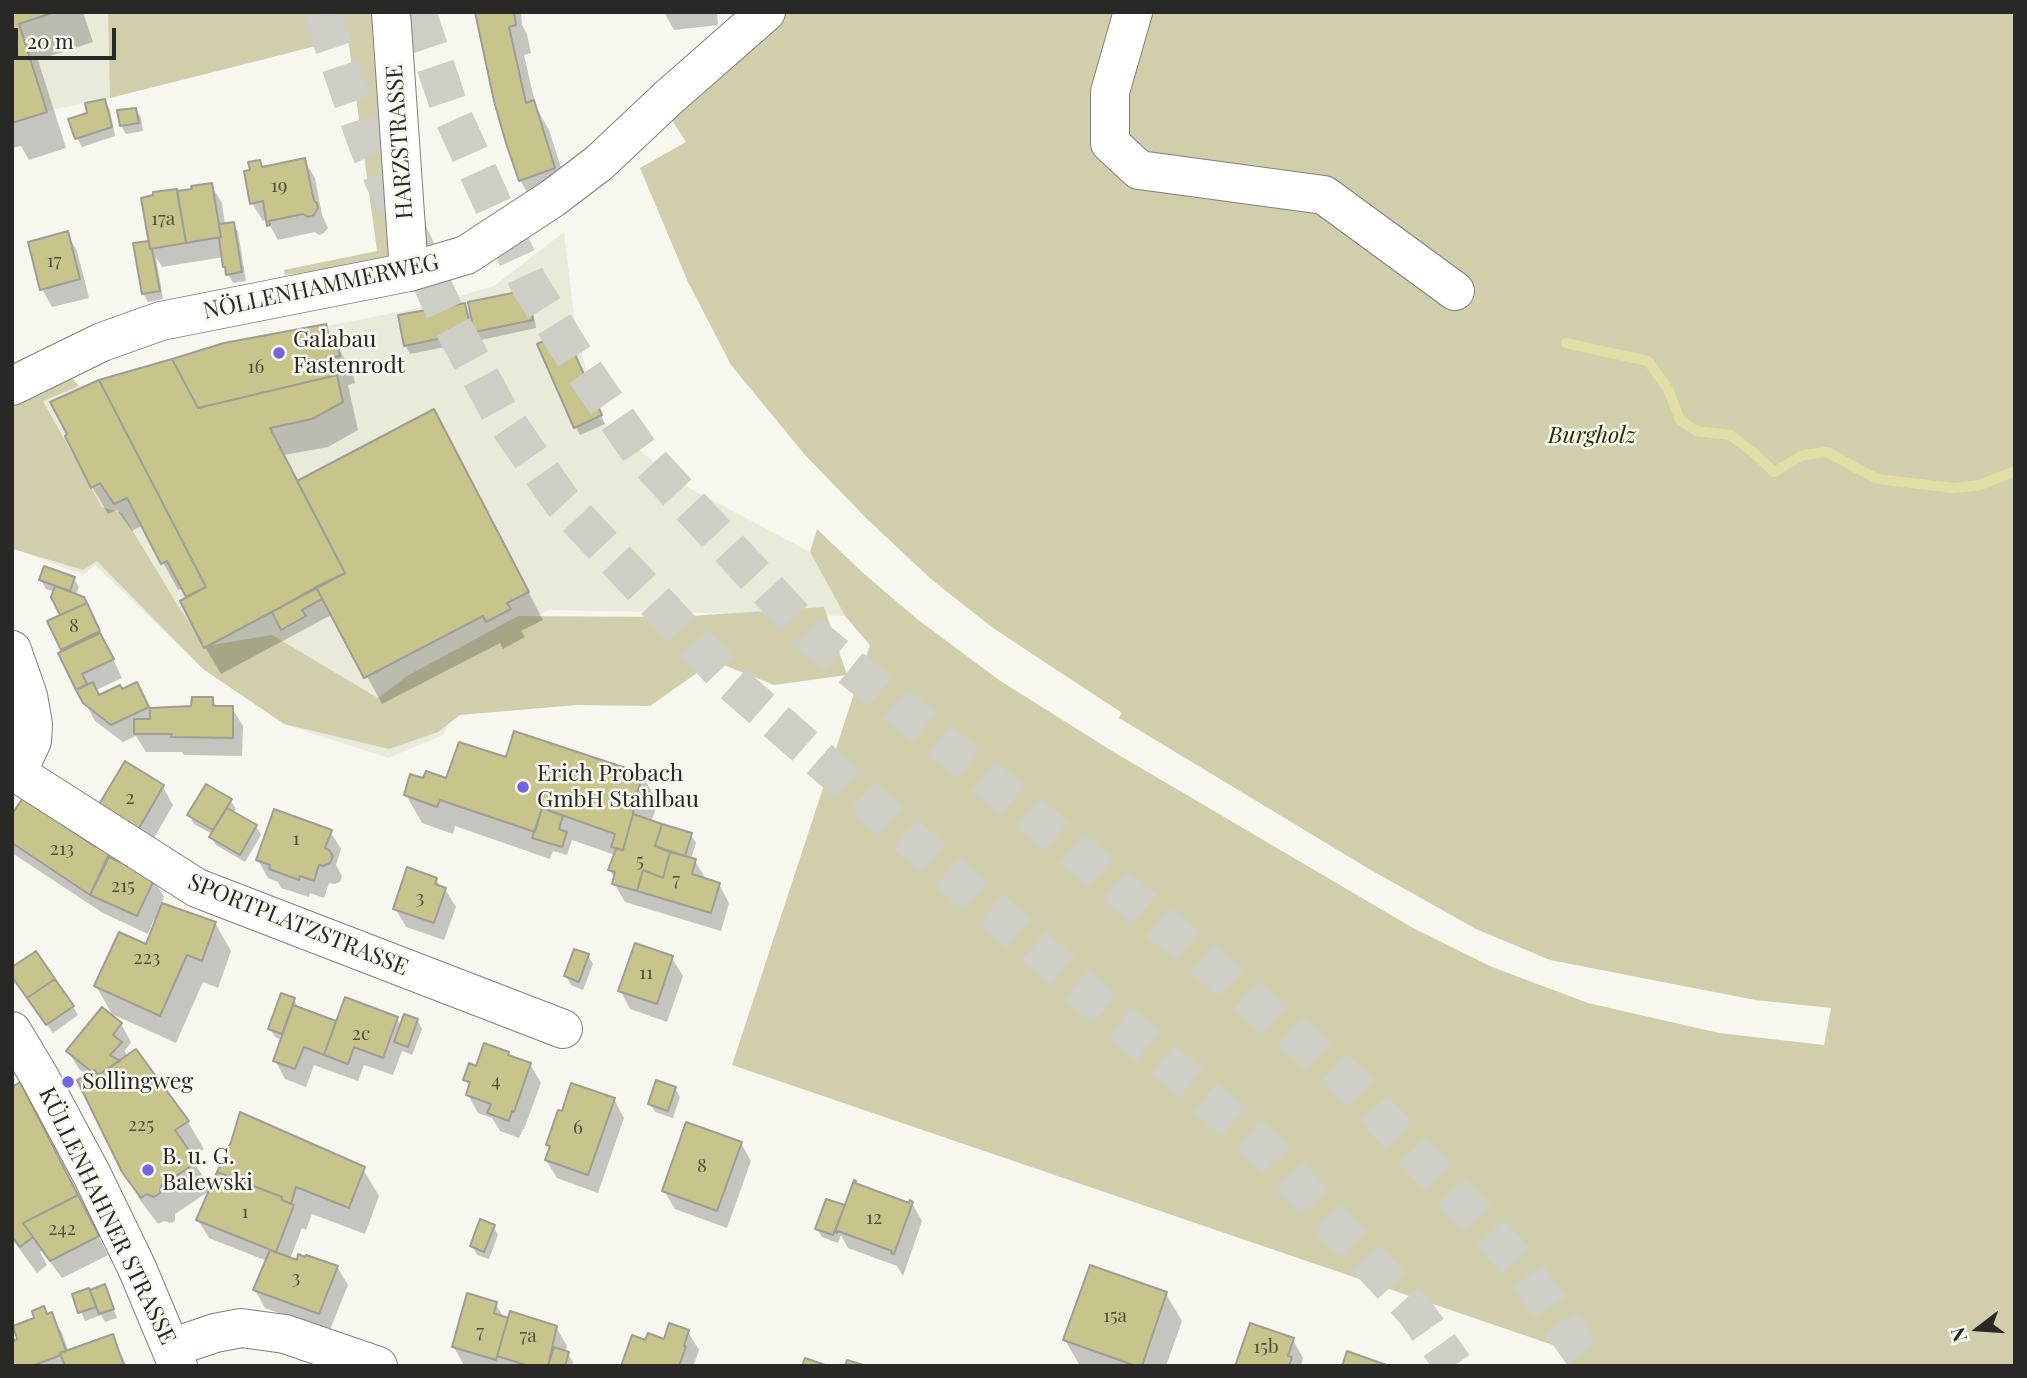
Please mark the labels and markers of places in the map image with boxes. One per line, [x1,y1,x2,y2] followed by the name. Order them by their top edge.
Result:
[293,326,405,380] place label: Galabau Fastenrodt
[271,345,287,361] marker: Galabau Fastenrodt
[537,760,699,814] place label: Erich Probach GmbH Stahlbau
[515,779,531,795] marker: Erich Probach GmbH Stahlbau
[82,1068,193,1096] place label: Sollingweg
[60,1074,76,1090] marker: Sollingweg
[162,1143,253,1197] place label: B. u. G. Balewski
[140,1162,156,1178] marker: B. u. G. Balewski

